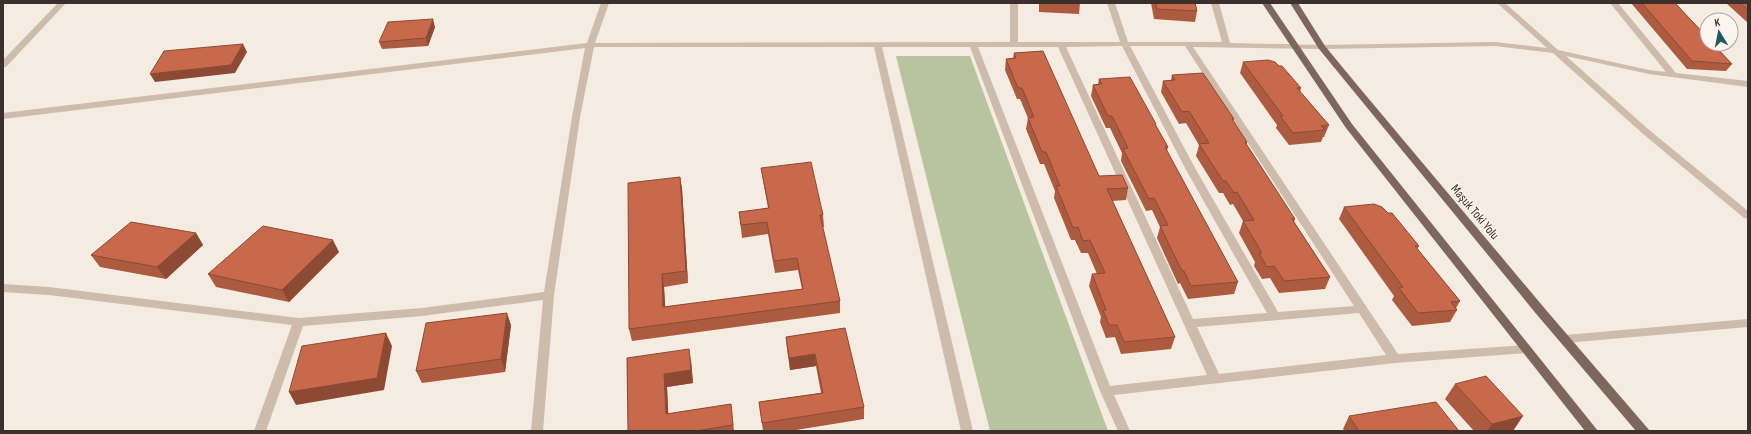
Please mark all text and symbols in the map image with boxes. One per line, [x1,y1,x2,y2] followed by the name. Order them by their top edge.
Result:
[1699,12,1739,52] north arrow
[1714,16,1722,30] text: K
[1447,181,1503,243] street label: Maşuk Toki Yolu

